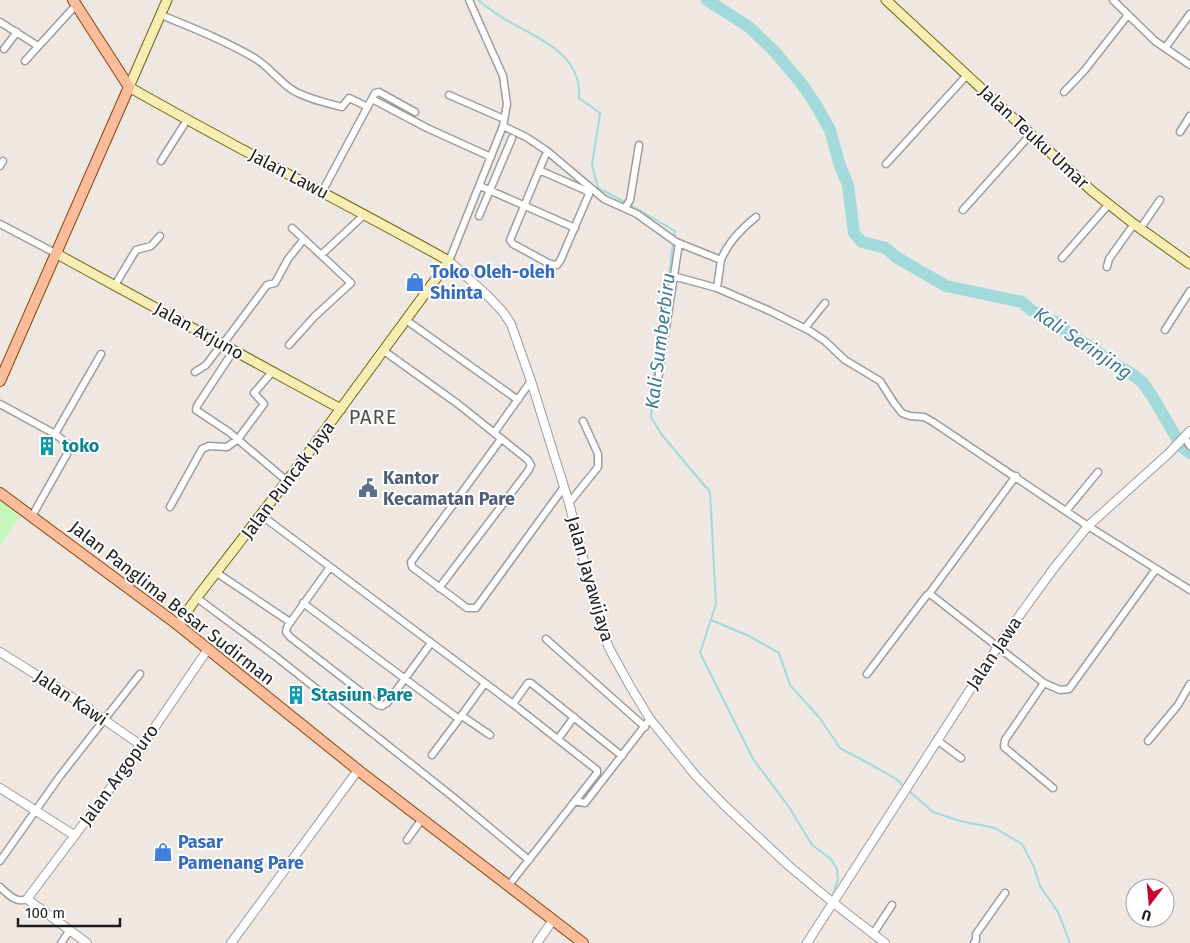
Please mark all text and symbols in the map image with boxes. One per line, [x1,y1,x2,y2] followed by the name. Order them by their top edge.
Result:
[974,80,1094,194] street label: Jalan Teuku Umar
[245,144,333,204] street label: Jalan Lawu
[430,261,555,304] place label: Toko Oleh-oleh Shinta
[404,271,426,293] shop icon: Toko Oleh-oleh Shinta
[640,272,680,410] water label: Kali Sumberbiru
[150,297,248,365] street label: Jalan Arjuno
[1029,302,1137,384] water label: Kali Serinjing
[349,405,397,429] district label: PARE
[236,417,340,543] street label: Jalan Puncak Jaya
[36,435,58,457] building icon: toko
[62,435,99,457] place label: toko
[383,467,515,510] place label: Kantor Kecamatan Pare
[357,477,379,499] public building icon: Kantor Kecamatan Pare
[562,514,618,644] street label: Jalan Jayawijaya
[65,516,279,690] street label: Jalan Panglima Besar Sudirman
[962,612,1026,694] street label: Jalan Jawa
[30,666,112,730] street label: Jalan Kawi
[285,684,307,706] building icon: Stasiun Pare
[311,684,413,706] place label: Stasiun Pare
[75,720,163,830] street label: Jalan Argopuro
[178,831,304,874] place label: Pasar Pamenang Pare
[152,841,174,863] shop icon: Pasar Pamenang Pare
[1125,878,1175,928] north arrow
[18,896,120,928] scale bar
[25,904,65,922] text: 100 m
[1140,906,1153,924] text: U

